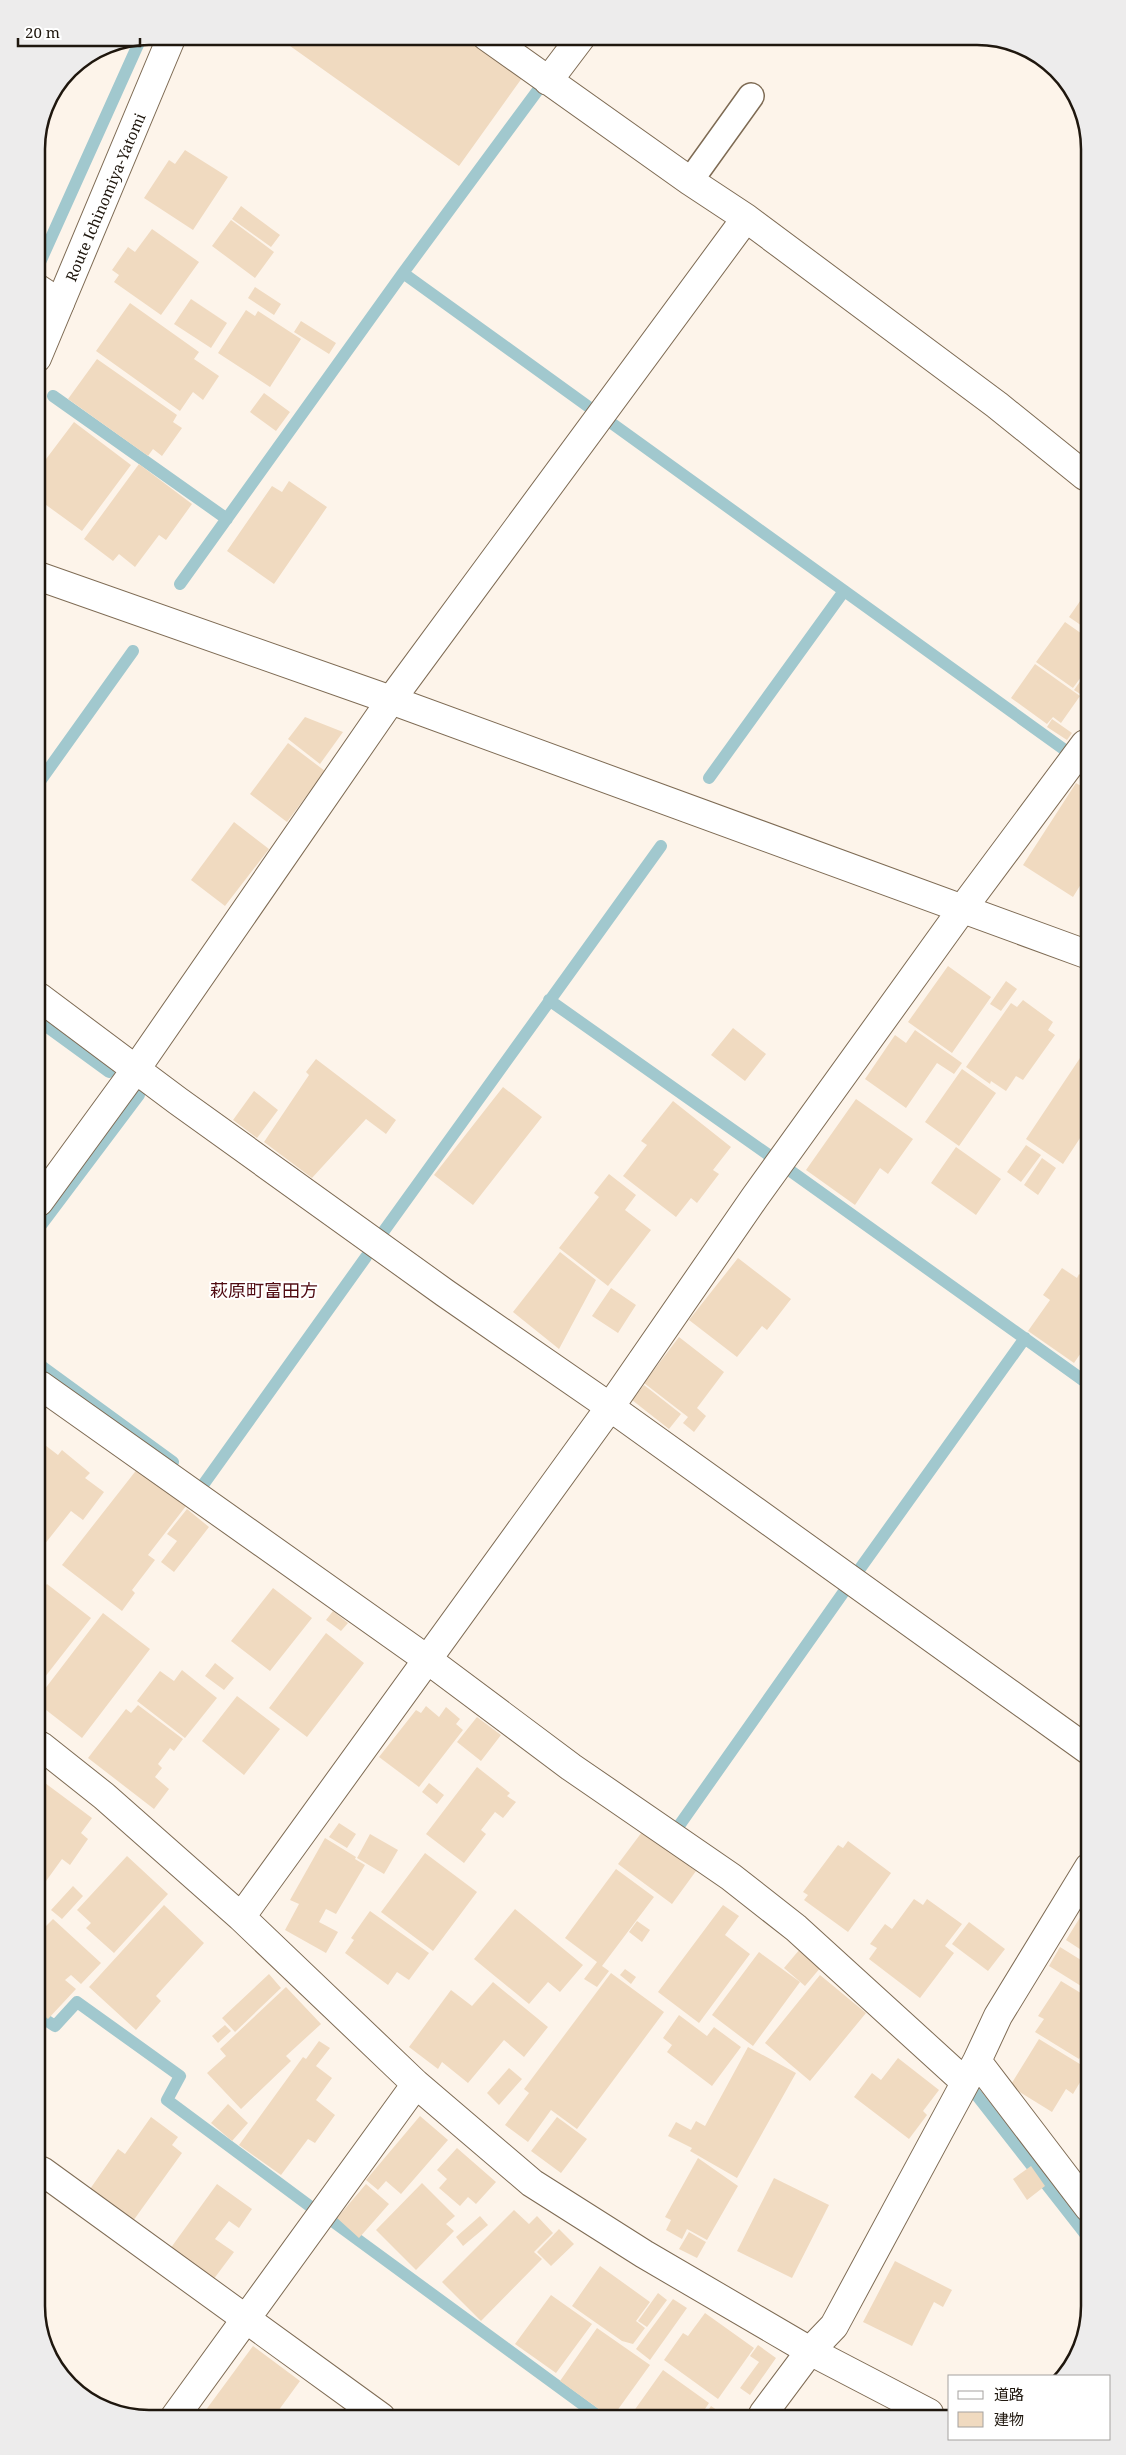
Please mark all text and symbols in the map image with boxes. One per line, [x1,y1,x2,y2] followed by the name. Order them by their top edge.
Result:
[18,15,140,47] scale bar
[25,22,60,42] text: 20 m
[60,110,150,284] street label: Route Ichinomiya-Yatomi
[210,1278,318,1302] district label: 萩原町富田方
[948,2375,1111,2440] legend
[994,2384,1024,2404] text: 道路
[994,2409,1024,2429] text: 建物

